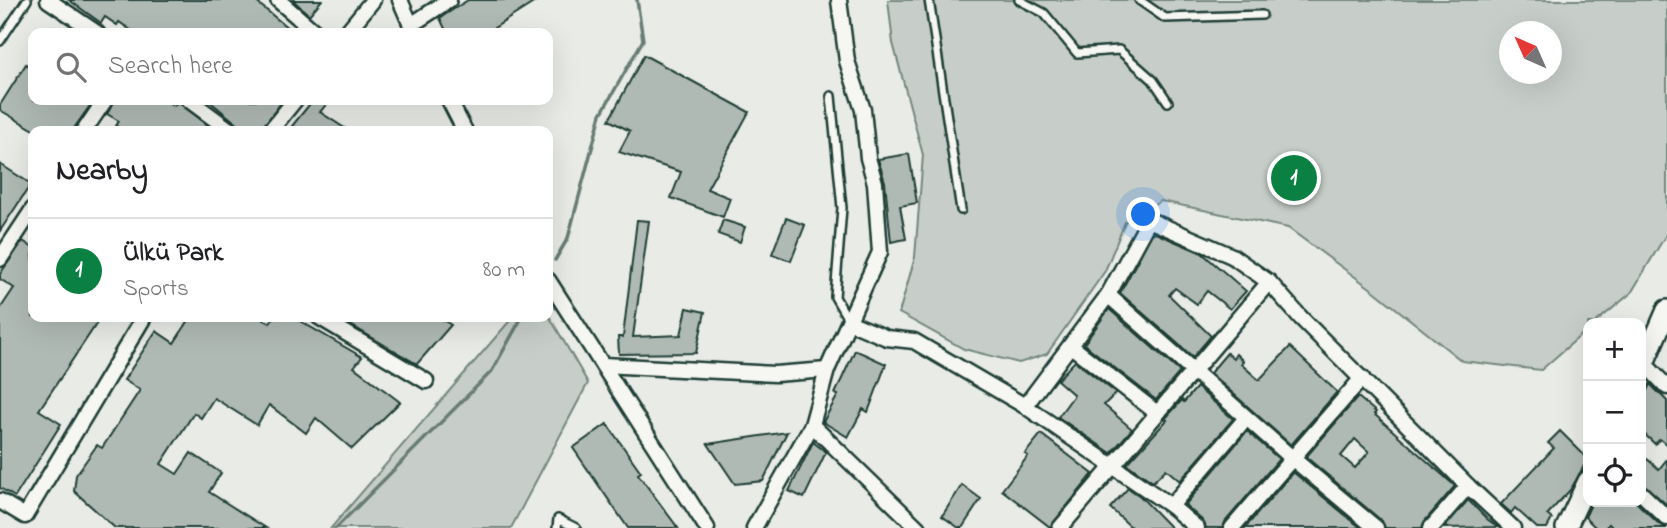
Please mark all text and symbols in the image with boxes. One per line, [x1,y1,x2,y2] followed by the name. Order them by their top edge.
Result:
[1499,21,1562,84] north arrow
[28,28,553,105] search box
[52,48,90,86] icon: search
[108,48,233,86] text: Search here
[56,150,148,194] text: Nearby
[1271,152,1317,204] pin: 1
[1126,197,1160,231] your location
[123,235,223,273] text: Ülkü Park
[75,254,83,287] text: 1
[483,254,525,287] text: 80 m
[123,273,189,306] text: Sports
[1583,318,1646,507] map controls
[1583,318,1646,381] button: +
[1583,381,1646,444] button: −
[1583,444,1646,507] button: locate

